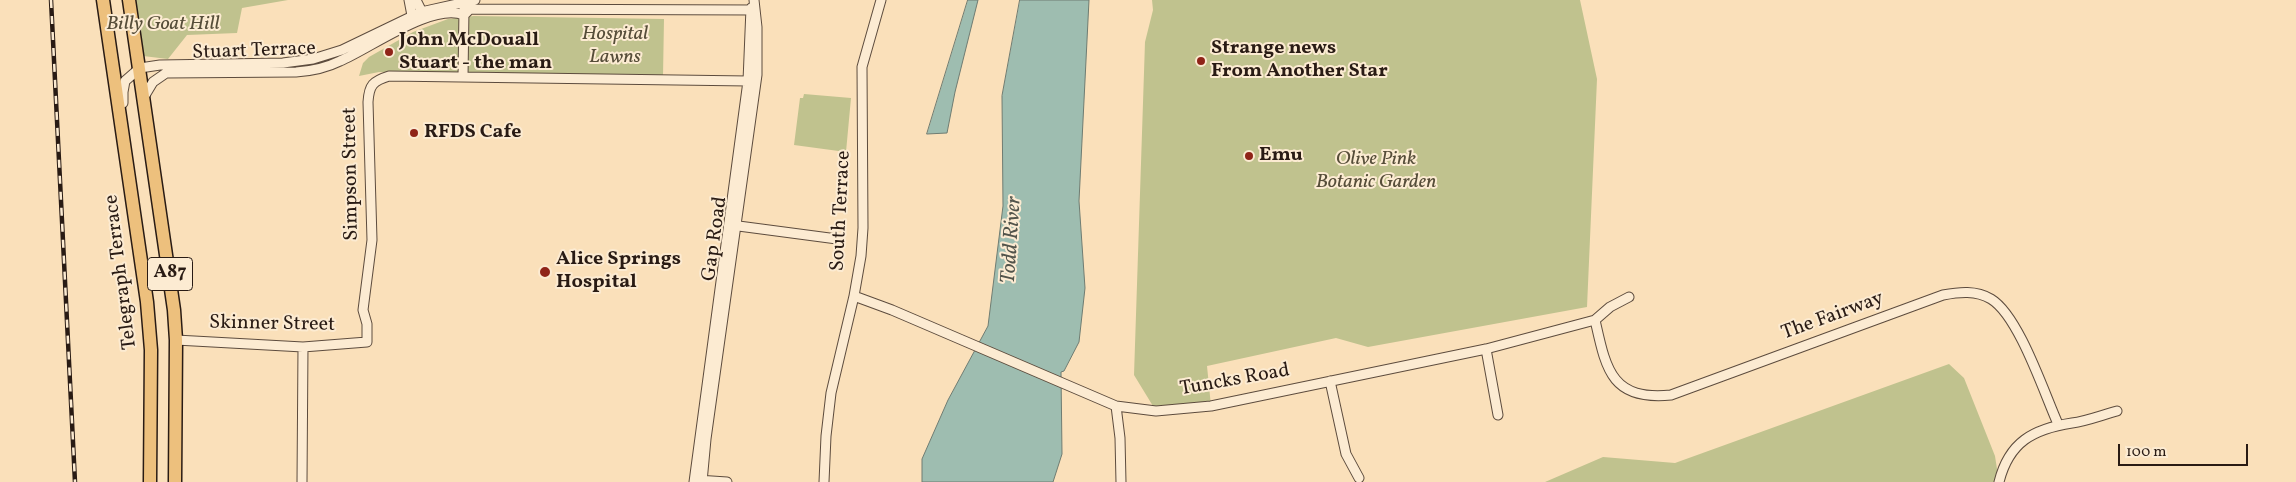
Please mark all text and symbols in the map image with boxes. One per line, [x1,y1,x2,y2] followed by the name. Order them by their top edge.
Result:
[106,13,220,37] park label: Billy Goat Hill
[582,23,648,70] park label: Hospital Lawns
[399,29,552,76] place label: John McDouall Stuart - the man
[1211,37,1388,84] place label: Strange news From Another Star
[192,38,316,66] street label: Stuart Terrace
[383,46,395,58] marker: John McDouall Stuart - the man
[1195,55,1207,67] marker: Strange news From Another Star
[339,107,365,241] street label: Simpson Street
[424,121,522,145] place label: RFDS Cafe
[408,127,420,139] marker: RFDS Cafe
[1259,144,1303,168] place label: Emu
[1316,148,1436,195] park label: Olive Pink Botanic Garden
[827,150,857,272] street label: South Terrace
[1243,150,1255,162] marker: Emu
[101,193,143,351] street label: Telegraph Terrace
[698,195,734,283] street label: Gap Road
[997,195,1029,285] water label: Todd River
[556,248,681,295] place label: Alice Springs Hospital
[148,258,192,290] road number: A87
[538,265,552,279] marker: Alice Springs Hospital
[1779,287,1887,347] street label: The Fairway
[209,312,335,338] street label: Skinner Street
[1178,360,1292,402] street label: Tuncks Road
[2121,434,2251,466] scale bar
[2126,442,2166,463] text: 100 m

